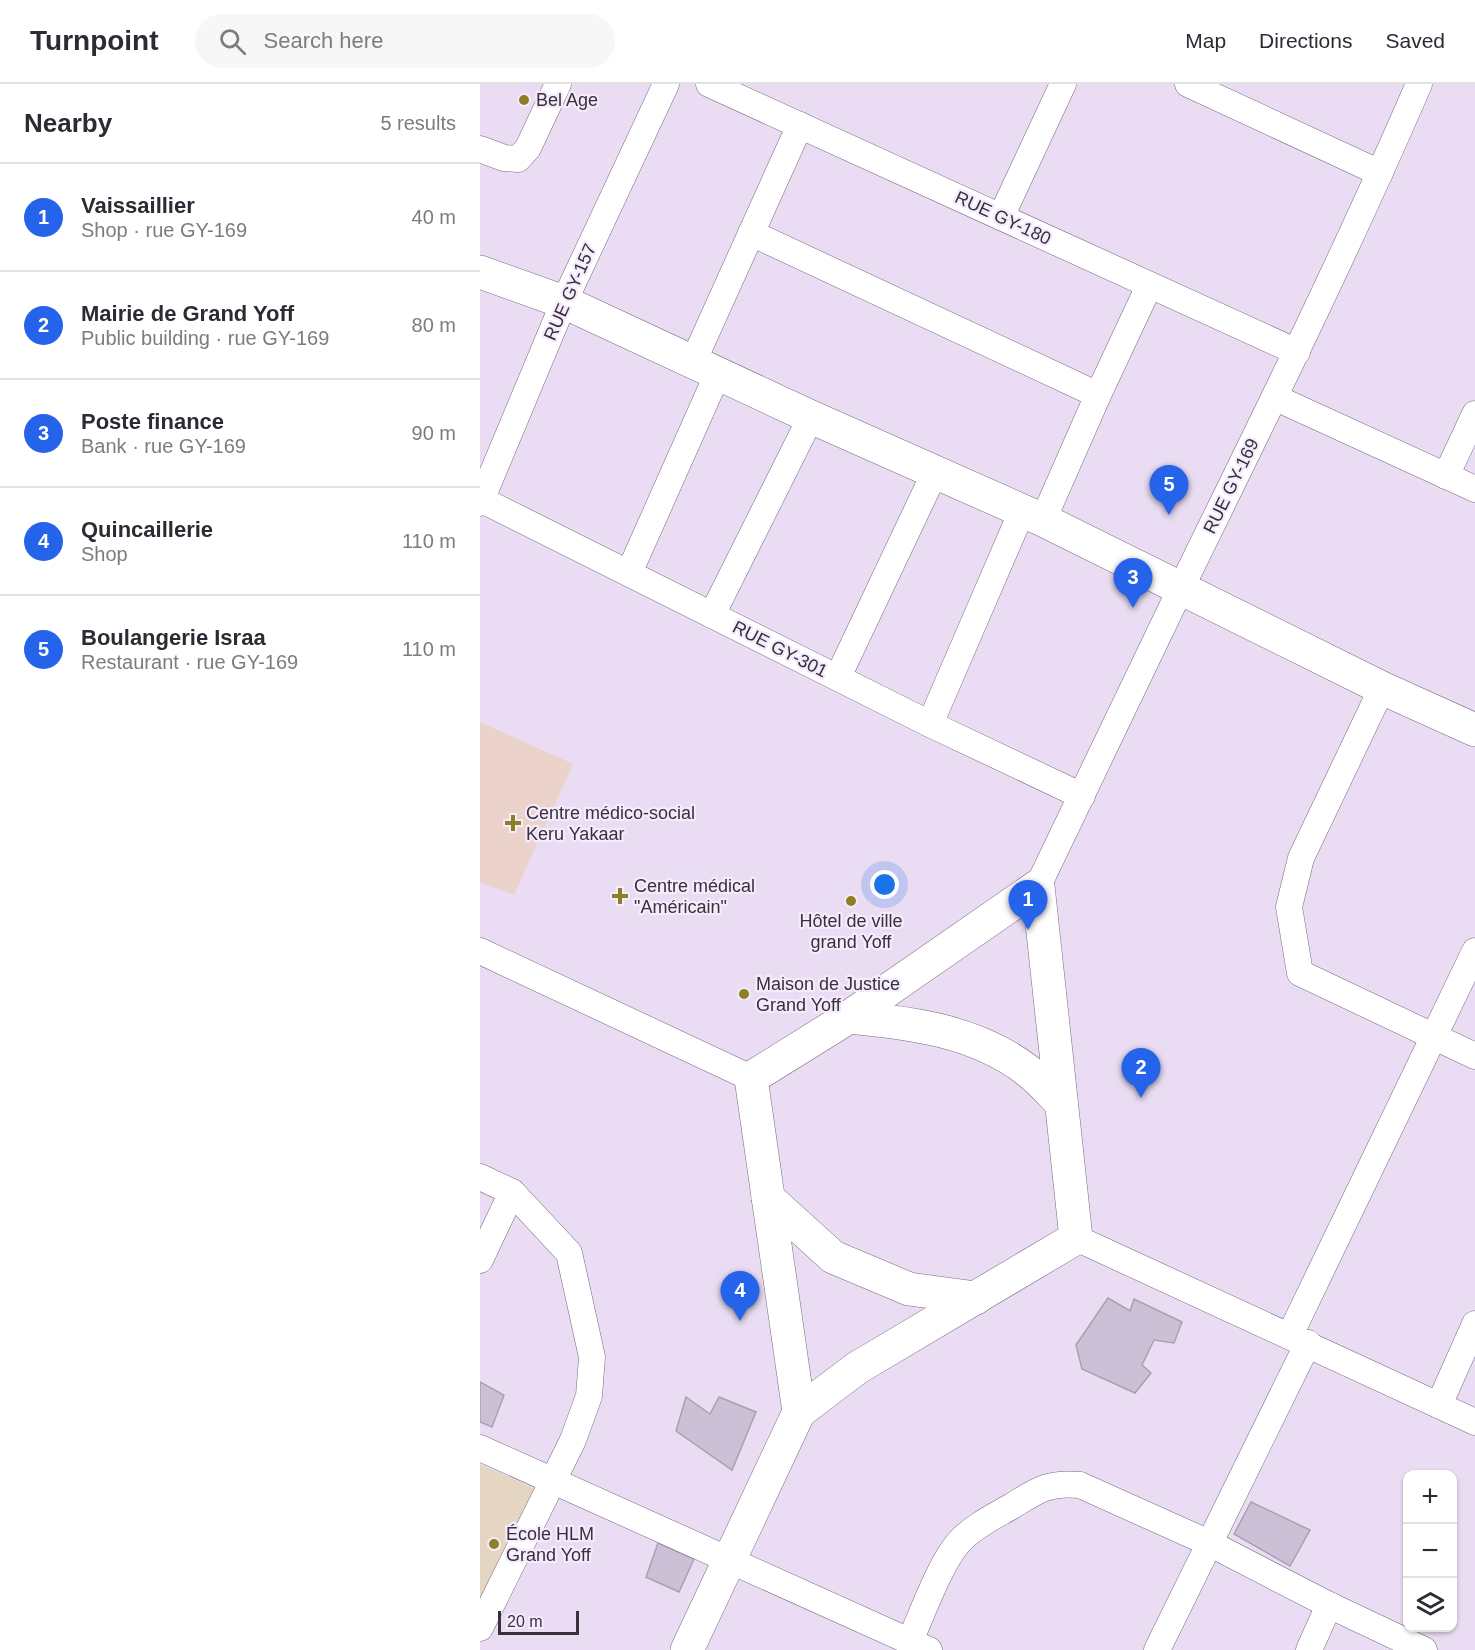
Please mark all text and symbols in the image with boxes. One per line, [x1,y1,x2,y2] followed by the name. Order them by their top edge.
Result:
[195,14,615,68] search box
[30,25,159,56] text: Turnpoint
[216,25,249,58] icon: search
[264,28,383,53] text: Search here
[1185,29,1226,52] text: Map
[1259,29,1352,52] text: Directions
[1385,29,1445,52] text: Saved
[536,90,598,110] place label: Bel Age
[517,93,531,107] marker: Bel Age
[24,108,112,138] text: Nearby
[380,112,456,134] text: 5 results
[952,187,1054,249] street label: RUE GY-180
[81,193,195,218] text: Vaissaillier
[38,206,49,228] text: 1
[412,206,456,228] text: 40 m
[81,219,247,241] text: Shop · rue GY-169
[540,241,600,343] street label: RUE GY-157
[81,301,294,326] text: Mairie de Grand Yoff
[38,314,49,336] text: 2
[412,314,456,336] text: 80 m
[81,327,329,349] text: Public building · rue GY-169
[81,409,224,434] text: Poste finance
[38,422,49,444] text: 3
[412,422,456,444] text: 90 m
[81,435,246,457] text: Bank · rue GY-169
[1199,435,1263,537] street label: RUE GY-169
[1150,466,1188,515] pin: 5
[81,517,213,542] text: Quincaillerie
[38,530,49,552] text: 4
[402,530,456,552] text: 110 m
[81,543,128,565] text: Shop
[1114,558,1152,608] pin: 3
[729,617,831,681] street label: RUE GY-301
[81,625,266,650] text: Boulangerie Israa
[38,638,49,660] text: 5
[402,638,456,660] text: 110 m
[81,651,298,673] text: Restaurant · rue GY-169
[526,803,695,844] place label: Centre médico-social Keru Yakaar
[504,814,522,832] marker: Centre médico-social Keru Yakaar
[870,870,899,899] your location
[634,876,755,917] place label: Centre médical "Américain"
[1008,880,1048,930] pin: 1
[611,887,629,905] marker: Centre médical "Américain"
[844,894,858,908] marker: Hôtel de ville grand Yoff
[799,911,903,952] place label: Hôtel de ville grand Yoff
[756,974,900,1015] place label: Maison de Justice Grand Yoff
[737,987,751,1001] marker: Maison de Justice Grand Yoff
[1122,1048,1160,1098] pin: 2
[720,1272,760,1321] pin: 4
[1403,1470,1457,1632] map controls
[1403,1470,1457,1524] button: +
[506,1524,594,1565] place label: École HLM Grand Yoff
[1403,1524,1457,1578] button: −
[487,1537,501,1551] marker: École HLM Grand Yoff
[1403,1578,1457,1632] button: layers
[498,1608,579,1636] scale bar
[507,1613,543,1630] text: 20 m

